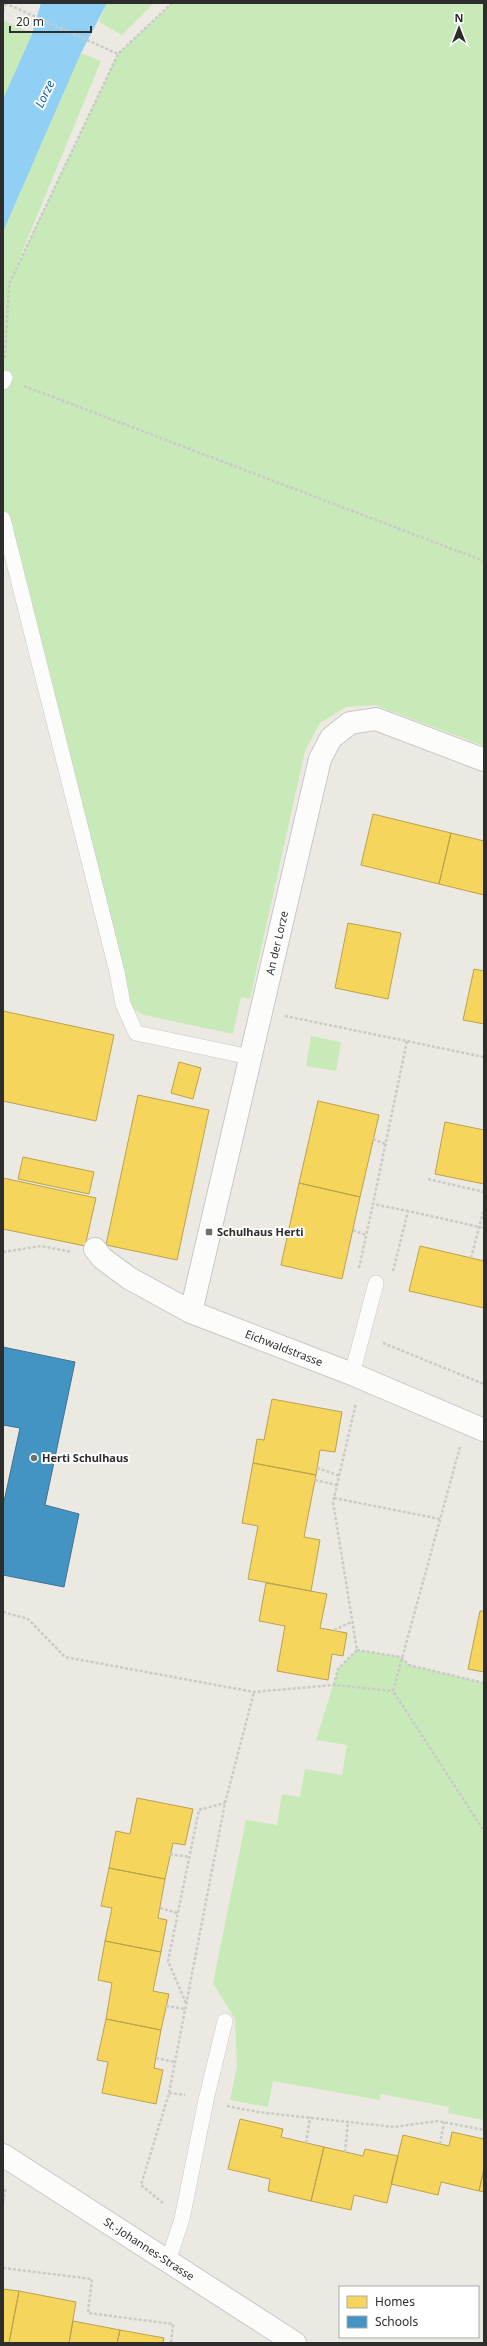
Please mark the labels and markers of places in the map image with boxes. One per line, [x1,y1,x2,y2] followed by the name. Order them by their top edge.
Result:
[217,1224,304,1239] place label: Schulhaus Herti
[204,1227,214,1237] marker: Schulhaus Herti
[42,1450,129,1465] place label: Herti Schulhaus
[29,1453,39,1463] marker: Herti Schulhaus

